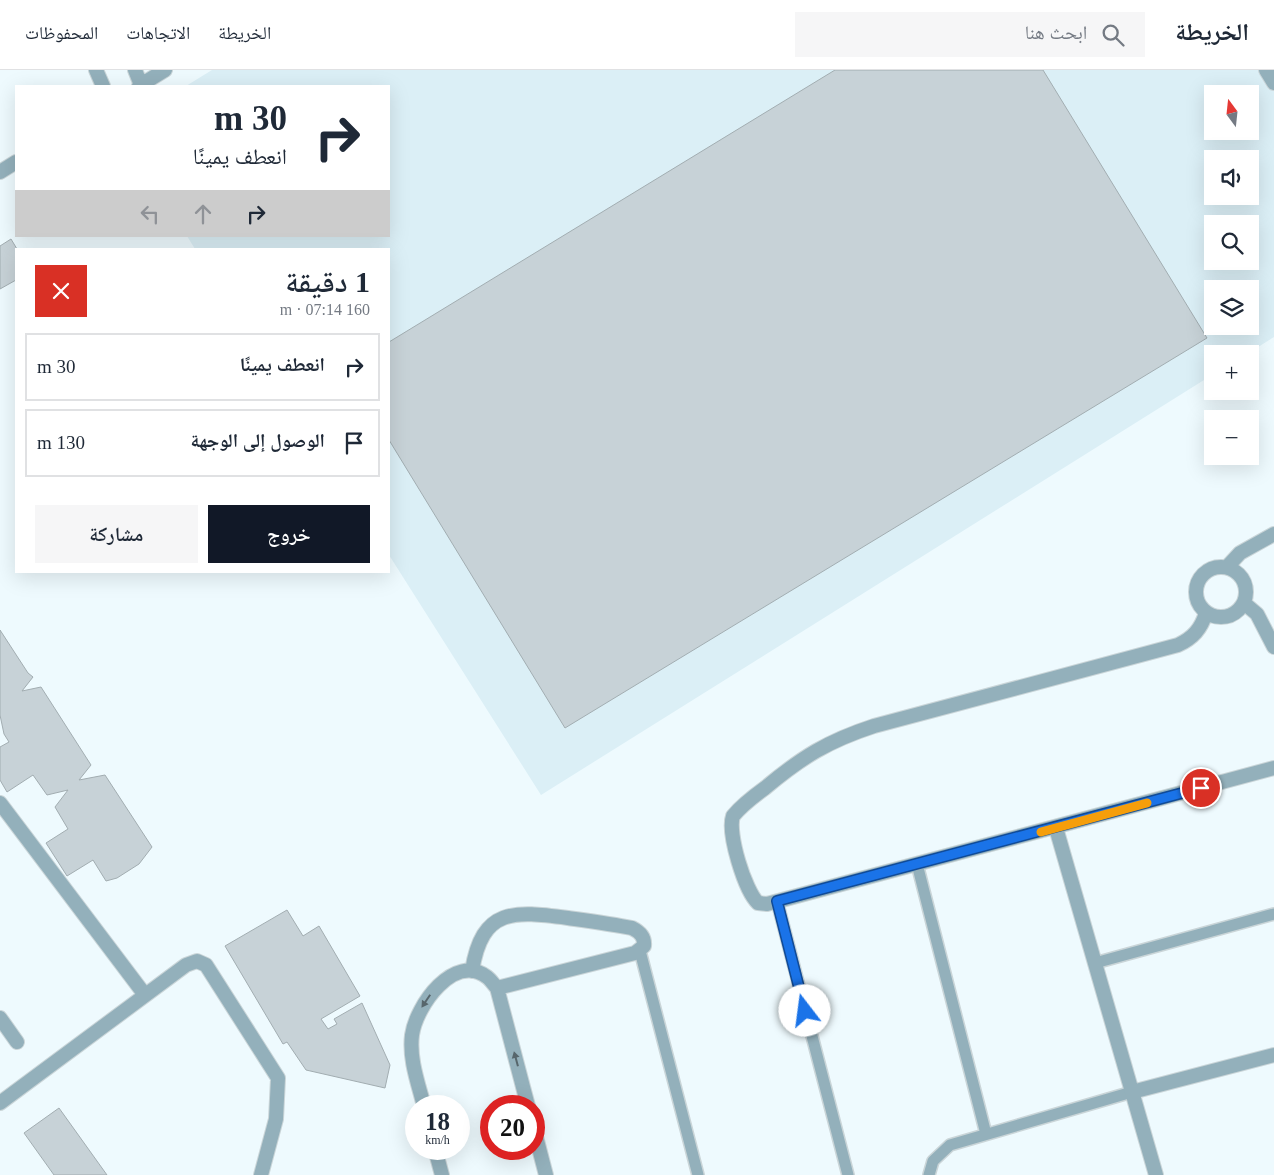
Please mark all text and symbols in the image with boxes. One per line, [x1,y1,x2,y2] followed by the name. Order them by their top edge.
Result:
[795,12,1145,57] search box
[1175,19,1249,45] text: الخريطة
[1099,21,1127,49] icon: search
[1025,22,1087,43] text: ابحث هنا
[25,23,98,43] text: المحفوظات
[126,23,190,43] text: الاتجاهات
[218,23,271,43] text: الخريطة
[1204,85,1259,140] north arrow
[1204,85,1259,465] map controls
[214,99,287,138] text: 30 m
[305,105,370,170] icon: right
[193,144,287,169] text: انعطف يمينًا
[1204,150,1259,205] button: sound
[136,200,164,228] icon: left
[189,200,217,228] icon: ahead
[242,200,270,228] icon: right
[1204,215,1259,270] button: search
[35,265,87,317] button: close
[285,265,370,298] text: 1 دقيقة
[1204,280,1259,335] button: layers
[280,301,370,318] text: 160 m · 07:14
[1204,345,1259,400] button: +
[340,353,368,381] icon: right
[240,354,325,375] text: انعطف يمينًا
[37,356,76,377] text: 30 m
[1204,410,1259,465] button: −
[340,429,368,457] icon: arrive
[191,430,325,451] text: الوصول إلى الوجهة
[37,432,85,453] text: 130 m
[35,505,198,563] button: مشاركة
[208,505,370,563] button: خروج
[1180,767,1222,809] pin
[1187,774,1215,802] icon: arrive
[778,984,830,1036] position arrow
[421,994,431,1008] one-way arrow
[511,1052,519,1067] one-way arrow
[480,1095,545,1160] speed limit sign: 20
[425,1108,450,1135] text: 18
[425,1133,450,1147] text: km/h

